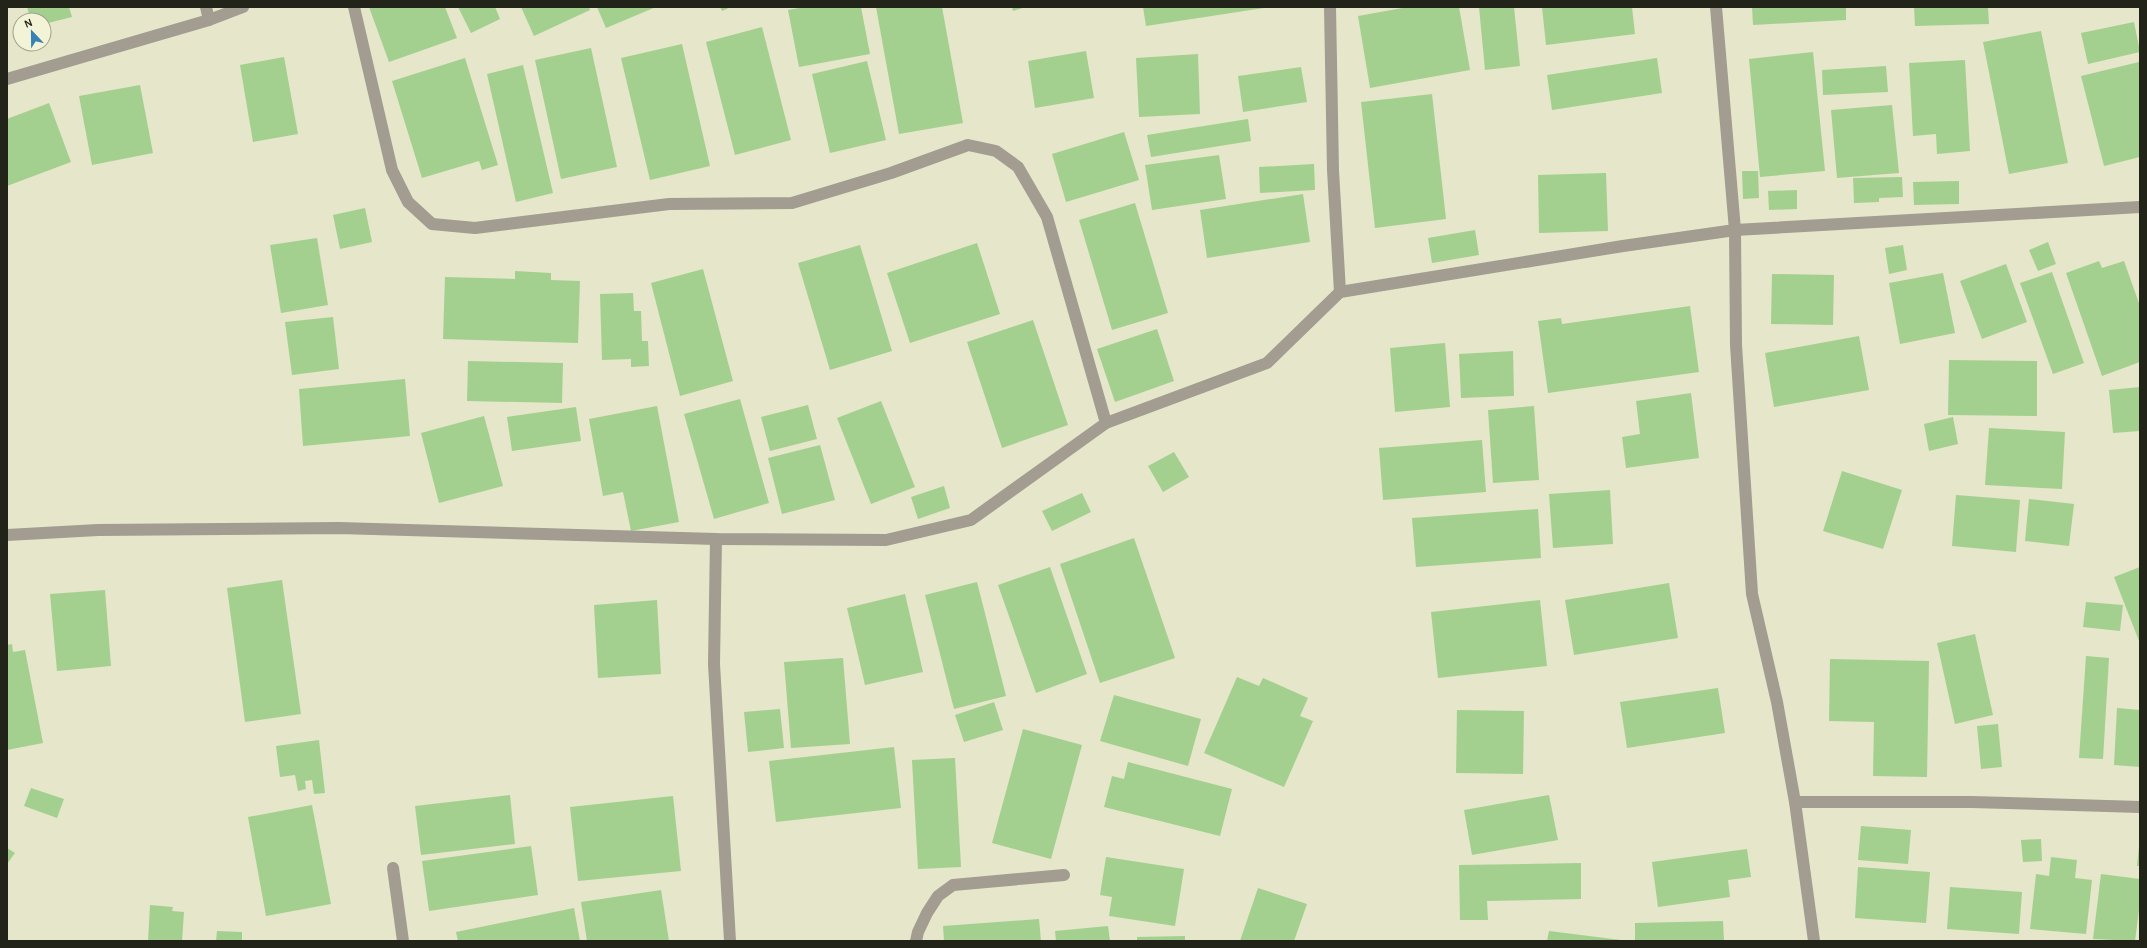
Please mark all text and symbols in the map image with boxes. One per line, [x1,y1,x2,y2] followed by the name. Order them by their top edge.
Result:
[12,12,52,52] north arrow
[22,16,35,31] text: N

